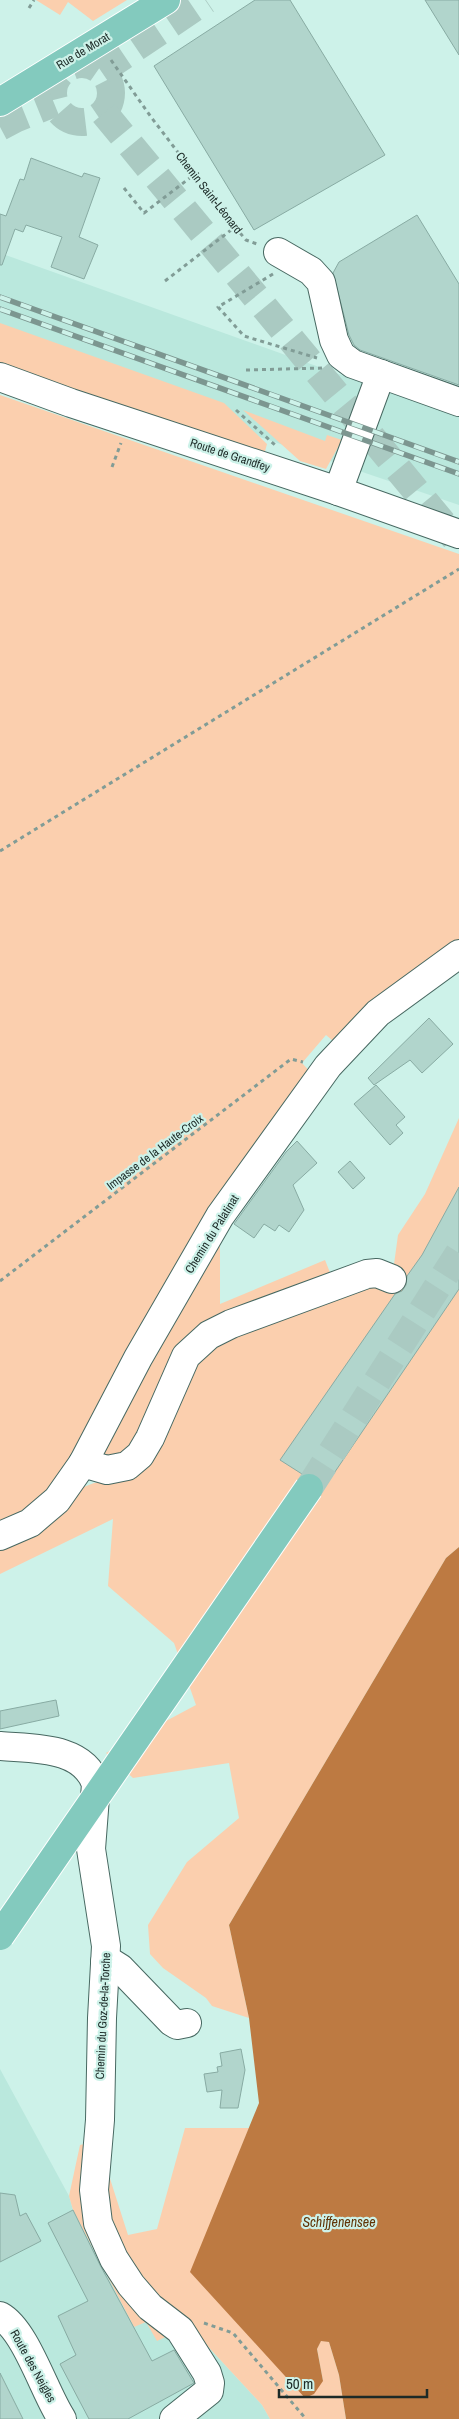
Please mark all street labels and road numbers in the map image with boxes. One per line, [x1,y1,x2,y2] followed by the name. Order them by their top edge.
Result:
[53,29,113,73] street label: Rue de Morat
[172,149,246,237] street label: Chemin Saint-Léonard
[188,435,272,475] street label: Route de Grandfey
[103,1110,207,1194] street label: Impasse de la Haute-Croix
[181,1191,243,1276] street label: Chemin du Palatinat
[92,1952,114,2080] street label: Chemin du Goz-de-la-Torche
[6,2327,60,2405] street label: Route des Neigles

